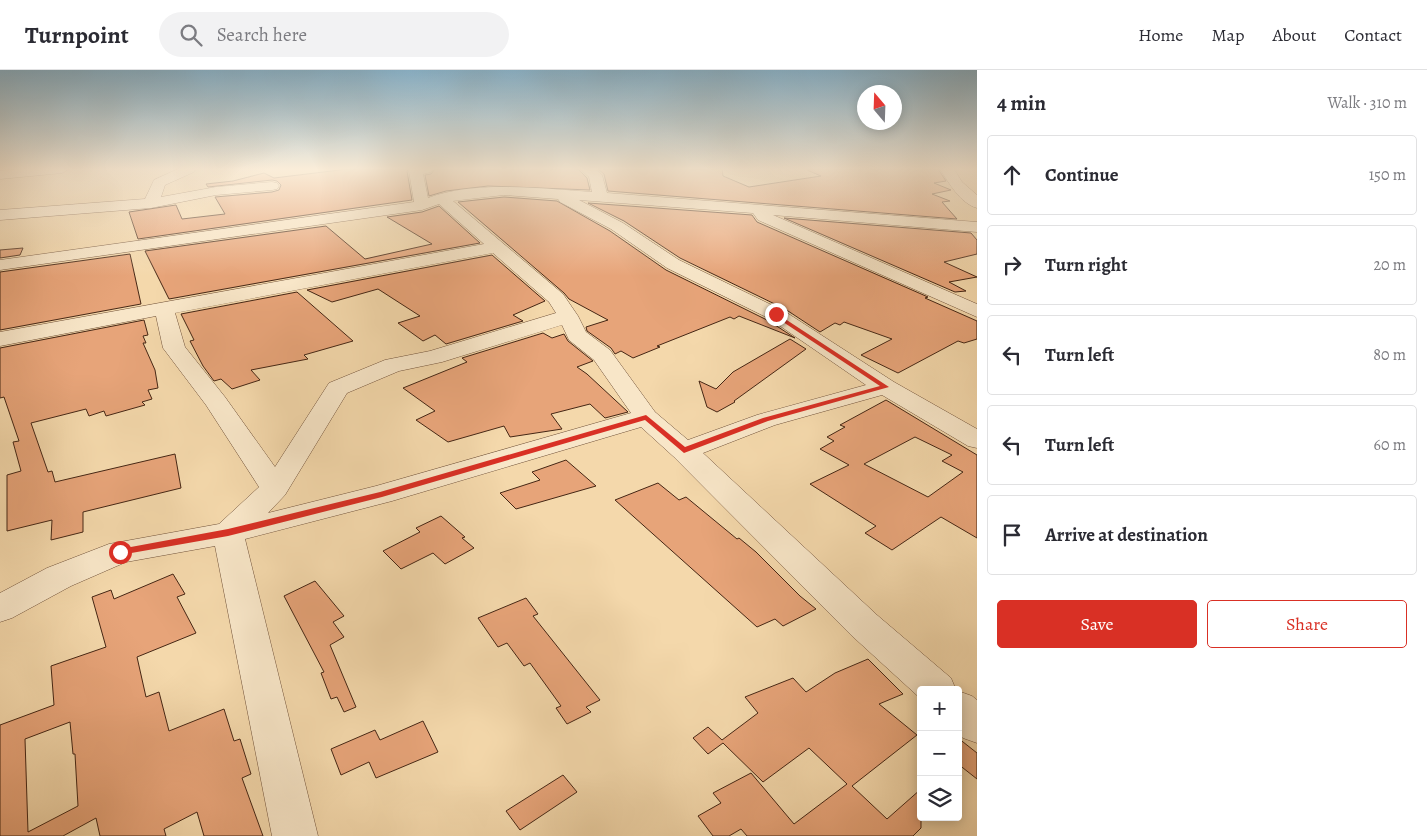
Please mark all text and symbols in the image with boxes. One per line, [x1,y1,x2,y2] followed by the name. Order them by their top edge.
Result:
[159,12,509,57] search box
[25,19,129,51] text: Turnpoint
[177,21,205,49] icon: search
[217,22,307,48] text: Search here
[1138,23,1183,47] text: Home
[1211,23,1244,47] text: Map
[1272,23,1316,47] text: About
[1344,23,1402,47] text: Contact
[857,85,902,130] north arrow
[997,89,1046,117] text: 4 min
[1327,92,1407,114] text: Walk · 310 m
[998,161,1026,189] icon: ahead
[1045,162,1119,188] text: Continue
[1369,164,1406,186] text: 150 m
[998,251,1026,279] icon: right
[1045,252,1127,278] text: Turn right
[1373,254,1406,276] text: 20 m
[765,303,788,326] route end
[998,341,1026,369] icon: left
[1045,342,1114,368] text: Turn left
[1373,344,1406,366] text: 80 m
[998,431,1026,459] icon: left
[1045,432,1114,458] text: Turn left
[1374,434,1406,456] text: 60 m
[998,521,1026,549] icon: arrive
[1045,522,1208,548] text: Arrive at destination
[109,541,132,564] route start
[997,600,1197,648] button: Save
[1207,600,1407,648] button: Share
[917,686,962,821] map controls
[917,686,962,731] button: +
[917,731,962,776] button: −
[917,776,962,821] button: layers

